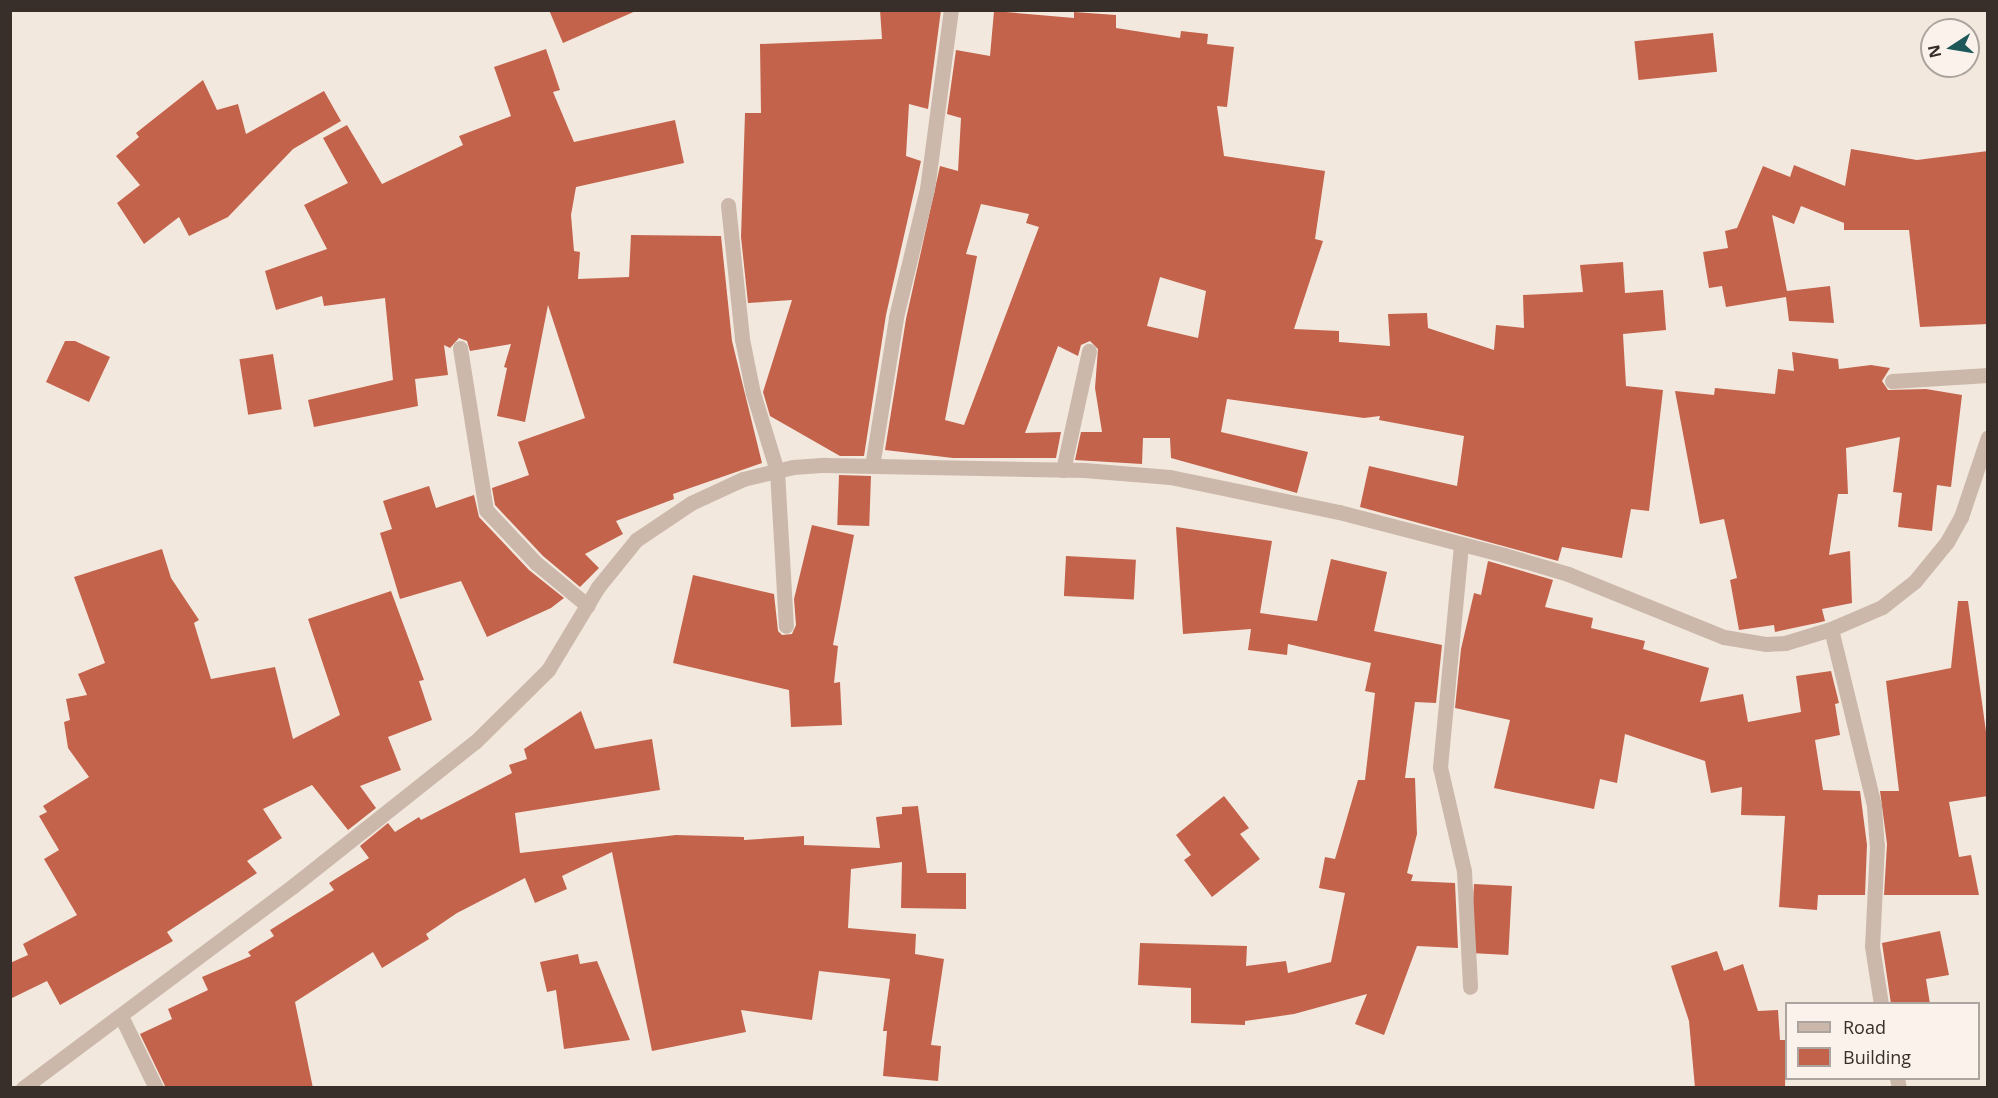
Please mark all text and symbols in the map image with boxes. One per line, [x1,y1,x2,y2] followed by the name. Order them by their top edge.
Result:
[1920,18,1980,78] north arrow
[1922,43,1946,60] text: N
[1785,1002,1980,1080] legend
[1843,1015,1886,1039] text: Road
[1843,1045,1911,1069] text: Building

